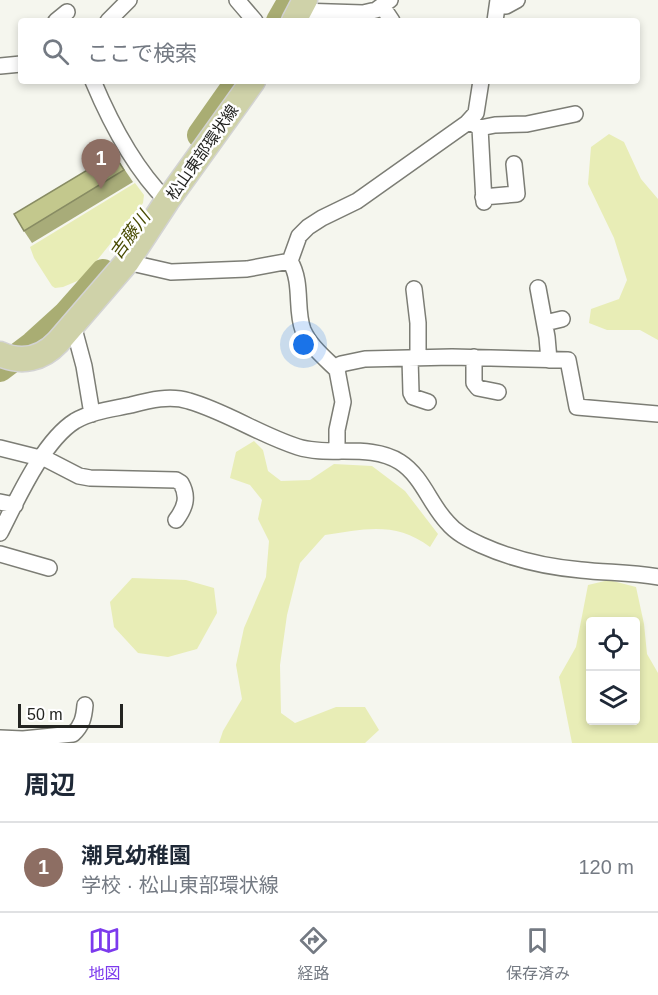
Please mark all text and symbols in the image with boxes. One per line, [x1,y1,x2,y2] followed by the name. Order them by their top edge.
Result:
[18,18,640,84] search box
[39,35,72,68] icon: search
[87,41,197,66] text: ここで検索
[163,102,241,203] street label: 松山東部環状線
[82,140,120,189] pin: 1
[106,206,155,263] water label: 吉藤川
[289,330,318,359] your location
[586,617,640,725] map controls
[586,617,640,671] button: locate
[586,671,640,725] button: layers
[18,701,123,728] scale bar
[27,706,63,723] text: 50 m
[24,770,76,800] text: 周辺
[81,843,191,868] text: 潮見幼稚園
[38,856,49,878] text: 1
[578,856,634,878] text: 120 m
[81,874,279,896] text: 学校 · 松山東部環状線
[88,924,121,984] tab: 地図
[297,924,330,984] tab: 経路
[506,924,570,984] tab: 保存済み

